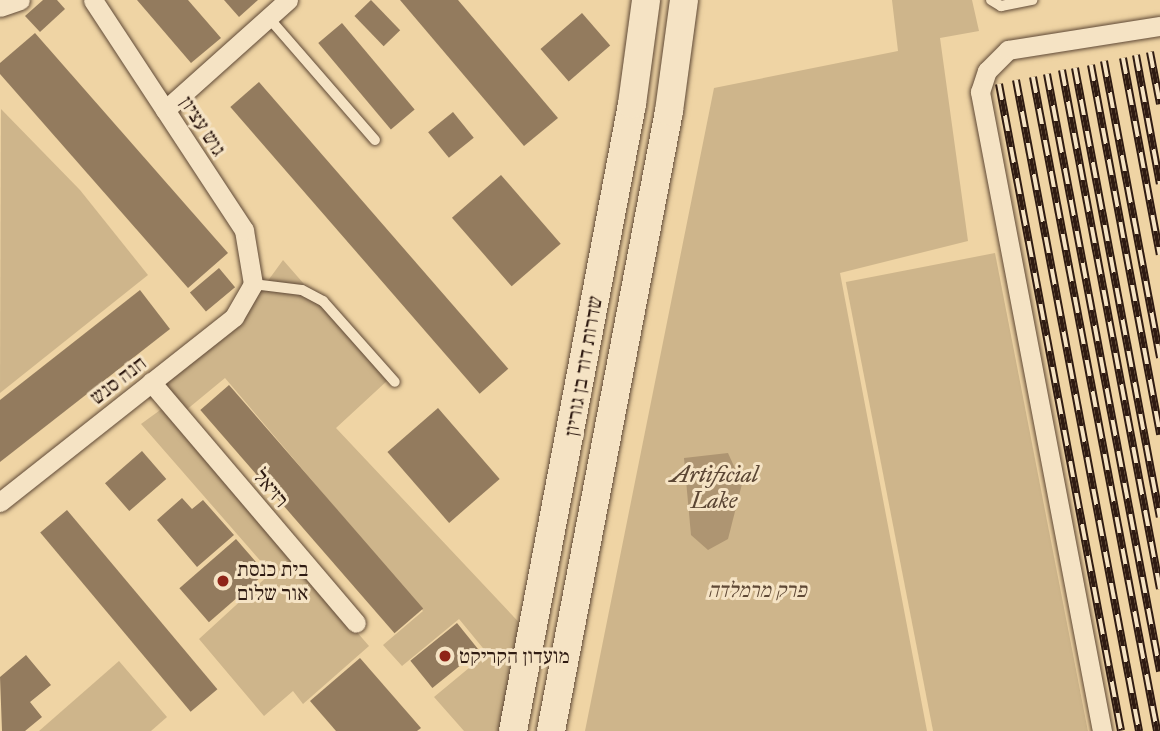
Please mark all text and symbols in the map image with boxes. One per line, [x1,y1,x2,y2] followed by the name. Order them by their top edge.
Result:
[174,91,232,161] street label: גוש עציון
[558,294,608,438] street label: שדרות דוד בן גוריון
[85,350,151,410] street label: חנה סנש
[670,460,758,514] water label: Artificial Lake
[248,464,294,512] street label: רזיאל
[237,556,308,606] place label: בית כנסת אור שלום
[215,573,231,589] marker: בית כנסת אור שלום
[707,577,807,603] park label: פרק מרמלדה
[459,643,570,669] place label: מועדון הקריקט
[437,648,453,664] marker: מועדון הקריקט

